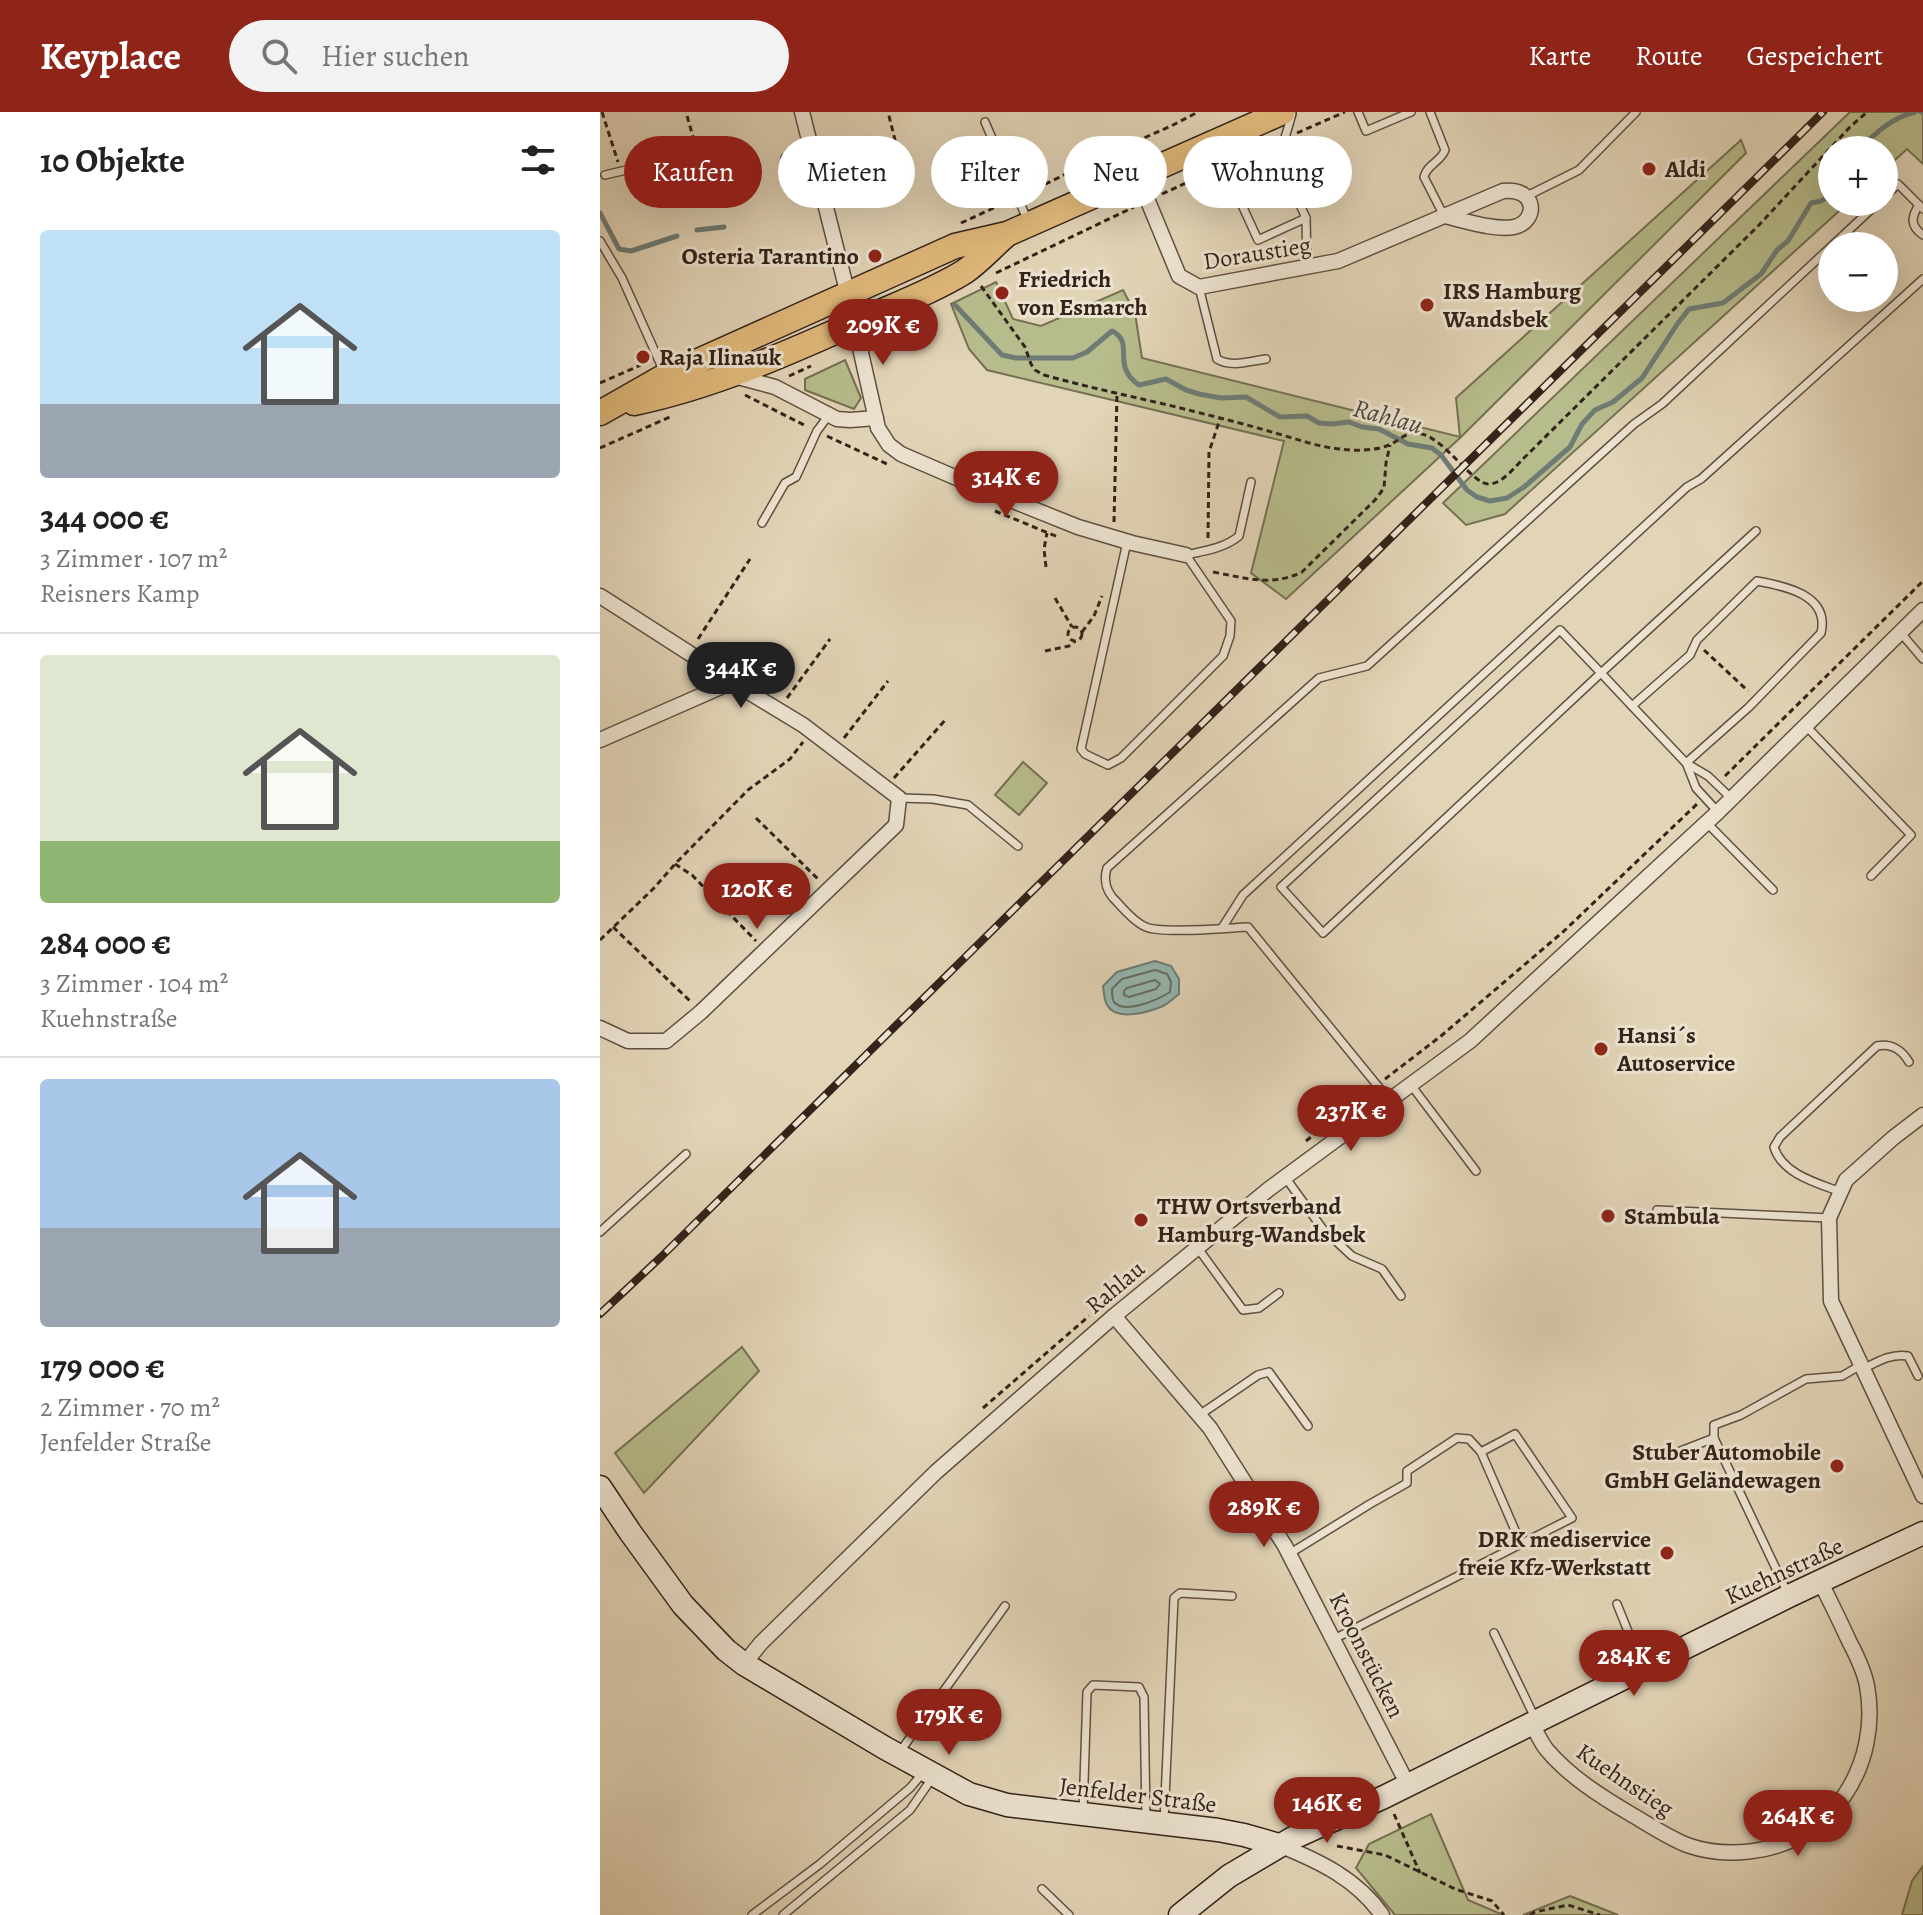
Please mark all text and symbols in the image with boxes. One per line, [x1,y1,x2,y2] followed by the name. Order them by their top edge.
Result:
[229,20,789,92] search box
[40,30,181,82] text: Keyplace
[257,34,301,78] icon: search
[321,36,470,76] text: Hier suchen
[1528,37,1591,75] text: Karte
[1635,37,1703,75] text: Route
[1747,37,1883,75] text: Gespeichert
[624,136,762,208] chip: Kaufen
[778,136,915,208] chip: Mieten
[931,136,1048,208] chip: Filter
[1064,136,1167,208] chip: Neu
[1183,136,1352,208] chip: Wohnung
[1818,136,1898,312] map controls
[1818,136,1898,216] button: +
[40,137,185,184] text: 10 Objekte
[516,138,560,182] icon: filters
[1664,153,1706,185] place label: Aldi
[1640,160,1658,178] marker: Aldi
[1201,229,1313,277] street label: Doraustieg
[1818,232,1898,312] button: −
[681,240,859,272] place label: Osteria Tarantino
[866,247,884,265] marker: Osteria Tarantino
[1017,263,1148,323] place label: Friedrich von Esmarch
[1442,275,1582,335] place label: IRS Hamburg Wandsbek
[228,282,372,426] icon: home
[993,284,1011,302] marker: Friedrich von Esmarch
[1418,296,1436,314] marker: IRS Hamburg Wandsbek
[818,299,948,367] pin: 209K €
[846,307,920,342] text: 209K €
[659,341,782,373] place label: Raja Ilinauk
[634,348,652,366] marker: Raja Ilinauk
[1349,390,1427,443] water label: Rahlau
[941,451,1071,519] pin: 314K €
[971,459,1041,494] text: 314K €
[40,494,169,541] text: 344 000 €
[40,541,227,576] text: 3 Zimmer · 107 m²
[40,576,200,611] text: Reisners Kamp
[676,642,806,710] pin: 344K €
[705,650,777,685] text: 344K €
[228,707,372,851] icon: home
[692,863,822,931] pin: 120K €
[721,871,793,906] text: 120K €
[40,919,171,966] text: 284 000 €
[40,966,228,1001] text: 3 Zimmer · 104 m²
[40,1001,178,1036] text: Kuehnstraße
[1616,1019,1735,1079] place label: Hansi´s Autoservice
[1592,1040,1610,1058] marker: Hansi´s Autoservice
[1286,1085,1416,1153] pin: 237K €
[1315,1093,1387,1128] text: 237K €
[228,1131,372,1275] icon: home
[1157,1190,1366,1250] place label: THW Ortsverband Hamburg-Wandsbek
[1624,1200,1720,1232] place label: Stambula
[1599,1207,1617,1225] marker: Stambula
[1132,1211,1150,1229] marker: THW Ortsverband Hamburg-Wandsbek
[1079,1253,1151,1321] street label: Rahlau
[40,1343,165,1390] text: 179 000 €
[40,1390,220,1425] text: 2 Zimmer · 70 m²
[40,1425,211,1460] text: Jenfelder Straße
[1604,1436,1822,1496] place label: Stuber Automobile GmbH Geländewagen
[1828,1457,1846,1475] marker: Stuber Automobile GmbH Geländewagen
[1199,1481,1329,1549] pin: 289K €
[1227,1489,1301,1524] text: 289K €
[1458,1523,1651,1583] place label: DRK mediservice freie Kfz-Werkstatt
[1720,1530,1848,1612] street label: Kuehnstraße
[1658,1544,1676,1562] marker: DRK mediservice freie Kfz-Werkstatt
[1322,1587,1412,1723] street label: Kroonstücken
[1569,1630,1699,1698] pin: 284K €
[1597,1638,1671,1673] text: 284K €
[884,1689,1014,1757] pin: 179K €
[915,1697,983,1732] text: 179K €
[1570,1736,1680,1824] street label: Kuehnstieg
[1058,1769,1218,1821] street label: Jenfelder Straße
[1262,1777,1392,1845] pin: 146K €
[1292,1785,1362,1820] text: 146K €
[1733,1790,1863,1858] pin: 264K €
[1761,1798,1835,1833] text: 264K €

